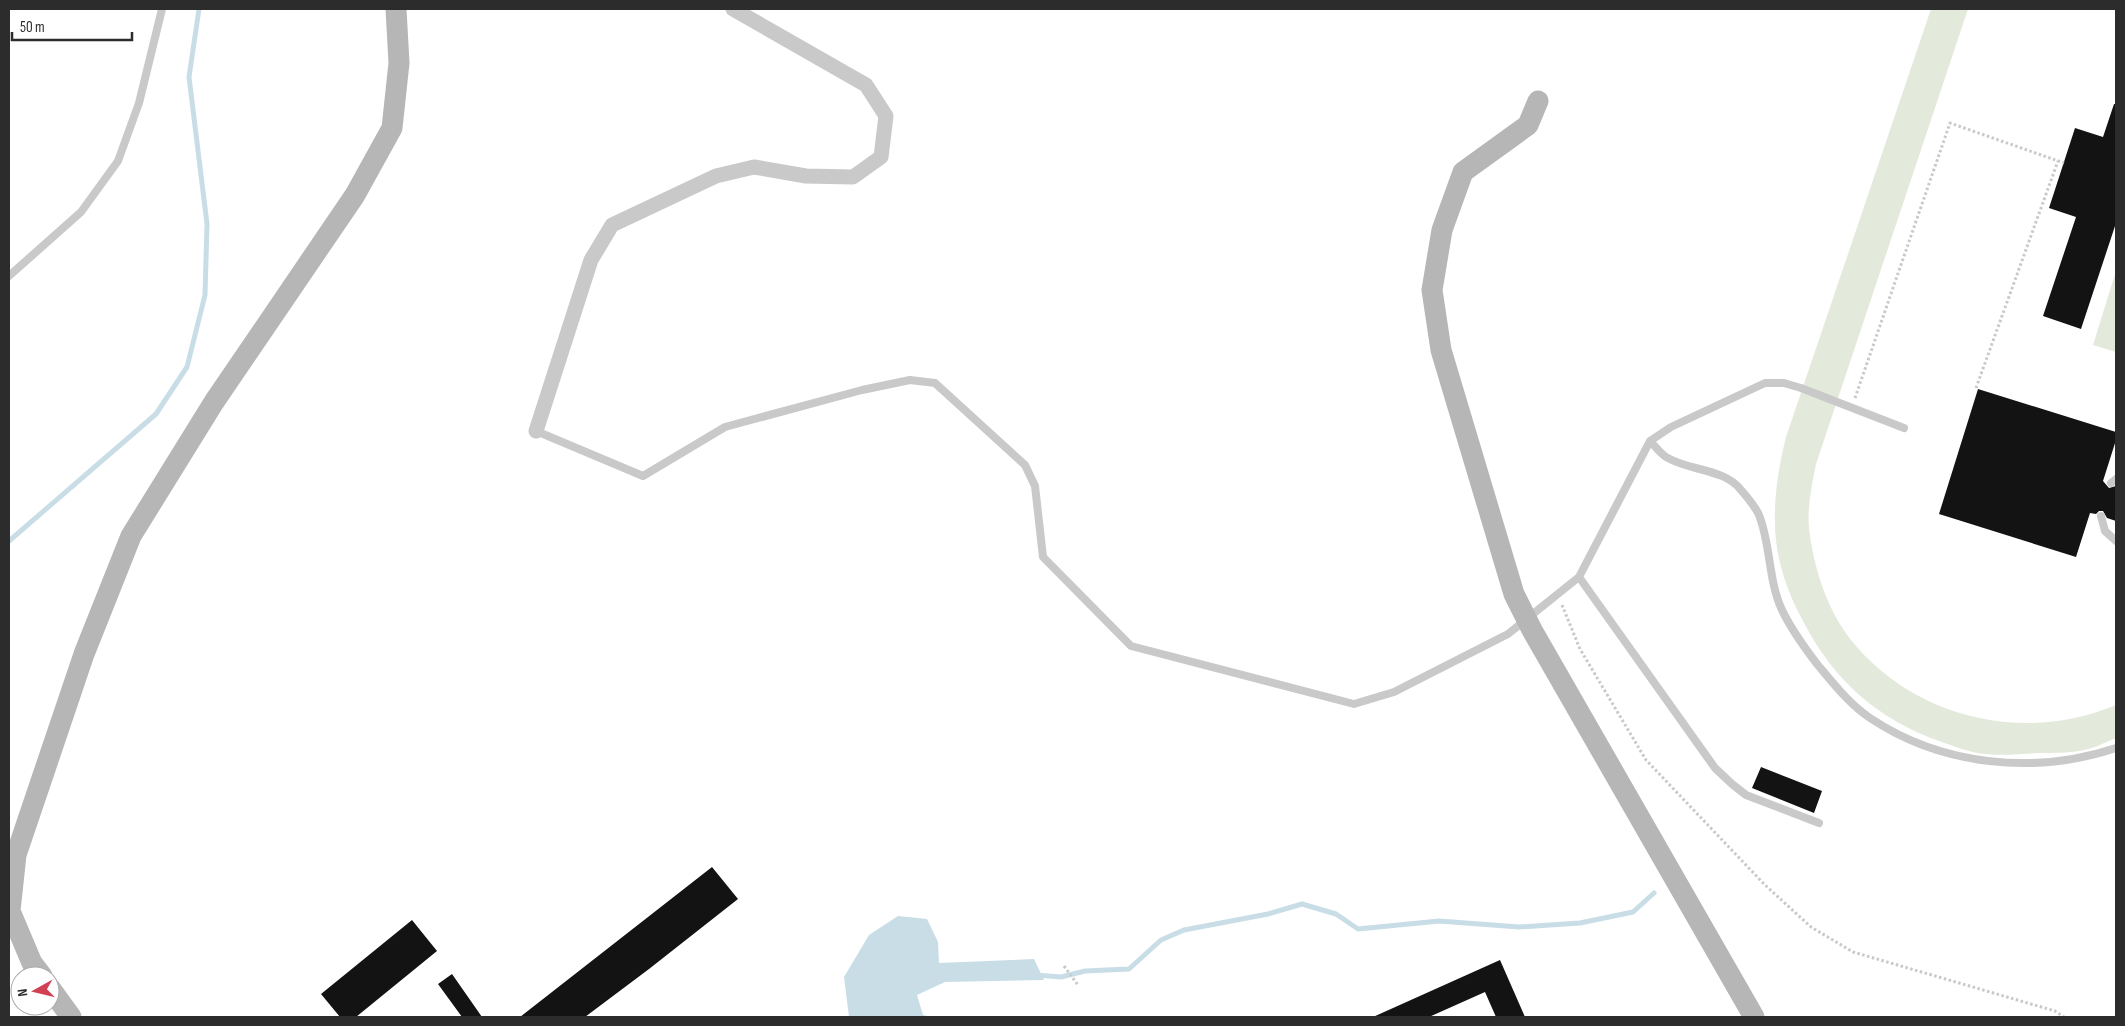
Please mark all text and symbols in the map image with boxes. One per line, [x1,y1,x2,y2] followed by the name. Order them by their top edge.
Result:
[12,10,132,42] scale bar
[20,18,45,37] text: 50 m
[10,966,60,1016] north arrow
[14,988,32,998] text: N

